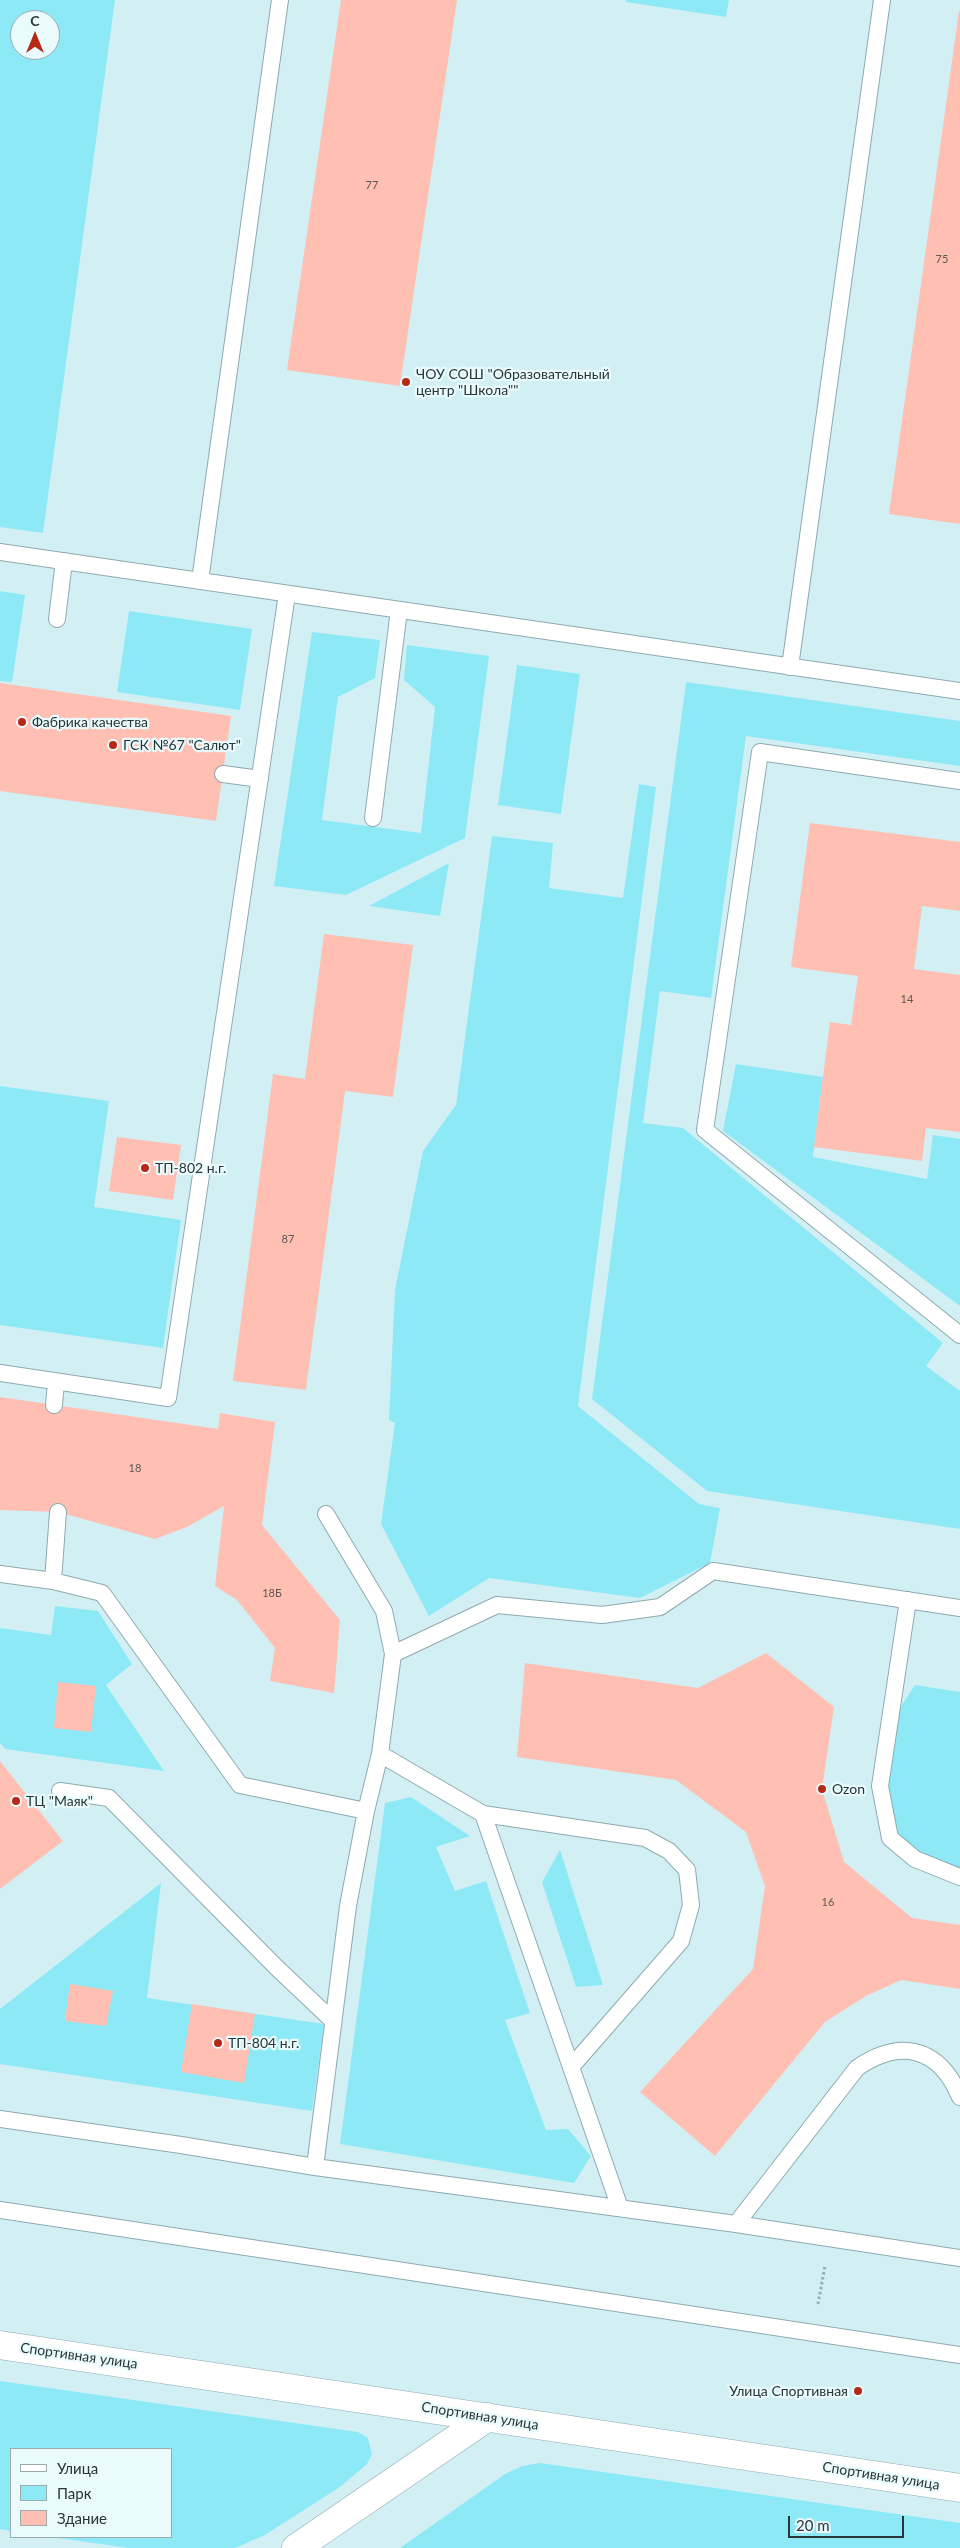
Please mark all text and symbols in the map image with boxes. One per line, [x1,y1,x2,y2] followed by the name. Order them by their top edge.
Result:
[10,10,60,60] north arrow
[30,12,40,29] text: С
[366,178,378,192] house number: 77
[936,252,948,266] house number: 75
[416,366,610,398] place label: ЧОУ СОШ "Образовательный центр "Школа""
[400,376,412,388] marker: ЧОУ СОШ "Образовательный центр "Школа""
[32,714,148,730] place label: Фабрика качества
[16,716,28,728] marker: Фабрика качества
[123,737,241,753] place label: ГСК №67 "Салют"
[107,739,119,751] marker: ГСК №67 "Салют"
[901,992,913,1006] house number: 14
[155,1160,226,1176] place label: ТП-802 н.г.
[139,1162,151,1174] marker: ТП-802 н.г.
[282,1232,294,1246] house number: 87
[129,1461,141,1475] house number: 18
[262,1586,282,1600] house number: 18Б
[832,1781,865,1797] place label: Ozon
[816,1783,828,1795] marker: Ozon
[26,1793,93,1809] place label: ТЦ "Маяк"
[10,1795,22,1807] marker: ТЦ "Маяк"
[822,1895,834,1909] house number: 16
[228,2035,299,2051] place label: ТП-804 н.г.
[212,2037,224,2049] marker: ТП-804 н.г.
[19,2339,139,2373] street label: Спортивная улица
[729,2383,848,2399] place label: Улица Спортивная
[852,2385,864,2397] marker: Улица Спортивная
[420,2398,540,2434] street label: Спортивная улица
[10,2448,172,2538] legend
[821,2458,941,2494] street label: Спортивная улица
[57,2459,98,2477] text: Улица
[57,2484,91,2502] text: Парк
[790,2506,906,2538] scale bar
[57,2509,107,2527] text: Здание
[796,2516,830,2534] text: 20 m

